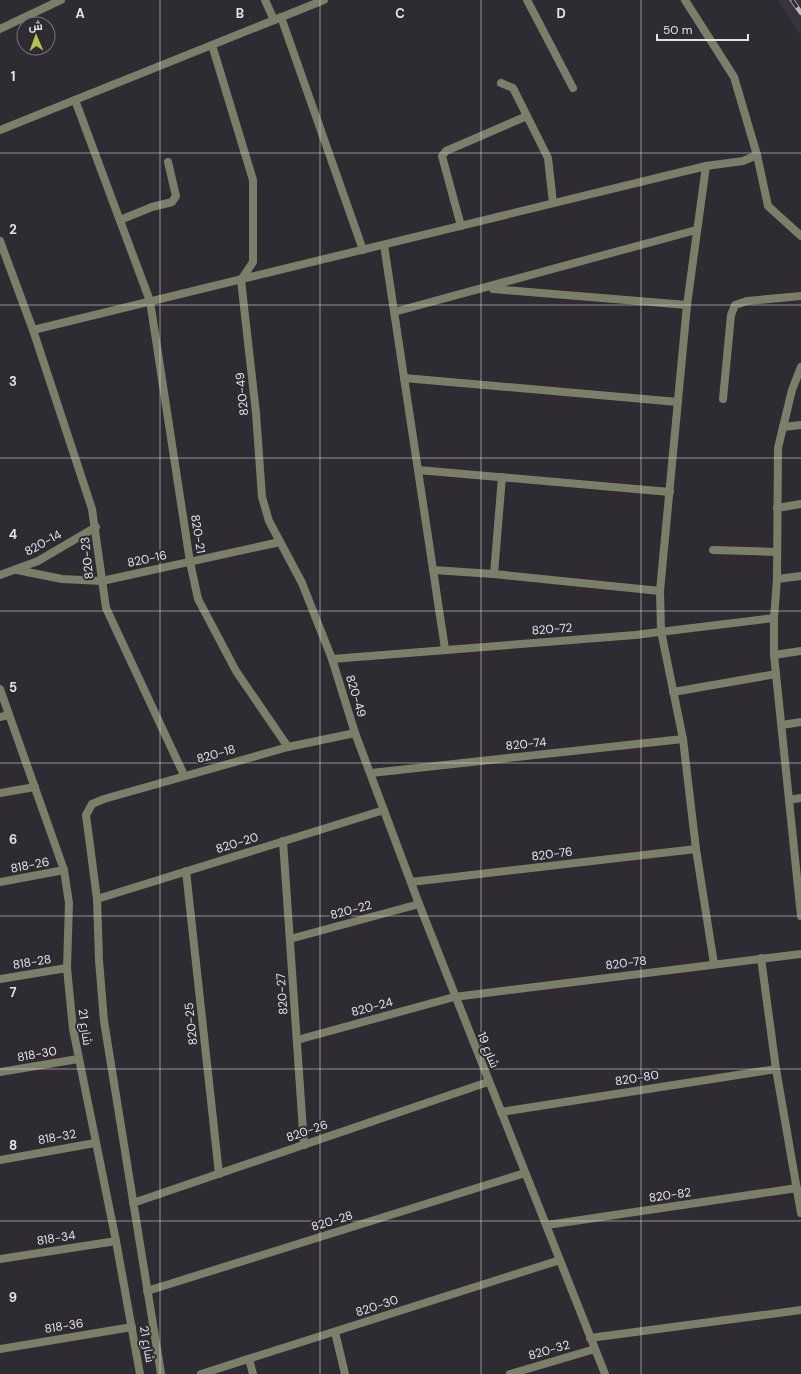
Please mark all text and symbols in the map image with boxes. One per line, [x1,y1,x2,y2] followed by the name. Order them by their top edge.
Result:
[75,5,85,22] text: A
[236,5,244,22] text: B
[395,5,405,22] text: C
[556,5,566,22] text: D
[16,16,56,56] north arrow
[657,16,748,42] scale bar
[28,19,43,33] text: ش
[663,22,692,38] text: 50 m
[11,68,15,85] text: 1
[9,221,17,238] text: 2
[232,372,252,416] street label: 820-49
[9,373,17,390] text: 3
[187,513,209,555] street label: 820-21
[9,526,17,543] text: 4
[22,526,64,560] street label: 820-14
[77,536,97,580] street label: 820-23
[126,547,168,571] street label: 820-16
[531,620,573,638] street label: 820-72
[342,673,370,719] street label: 820-49
[9,679,17,696] text: 5
[505,734,547,754] street label: 820-74
[195,741,237,767] street label: 820-18
[214,829,260,857] street label: 820-20
[9,831,17,848] text: 6
[530,844,574,864] street label: 820-76
[9,853,51,877] street label: 818-26
[328,897,374,923] street label: 820-22
[12,951,52,973] street label: 818-28
[604,953,648,973] street label: 820-78
[273,973,291,1015] street label: 820-27
[10,984,17,1001] text: 7
[349,994,395,1020] street label: 820-24
[181,1002,201,1046] street label: 820-25
[74,1008,96,1047] street label: شارع 21
[474,1030,503,1071] street label: شارع 19
[16,1043,58,1065] street label: 818-30
[614,1067,660,1089] street label: 820-80
[284,1116,330,1146] street label: 820-26
[37,1126,77,1148] street label: 818-32
[9,1137,17,1154] text: 8
[648,1184,692,1206] street label: 820-82
[309,1207,355,1235] street label: 820-28
[36,1227,76,1249] street label: 818-34
[9,1289,17,1306] text: 9
[354,1292,400,1320] street label: 820-30
[43,1315,85,1337] street label: 818-36
[136,1324,158,1364] street label: شارع 21
[526,1336,572,1364] street label: 820-32

